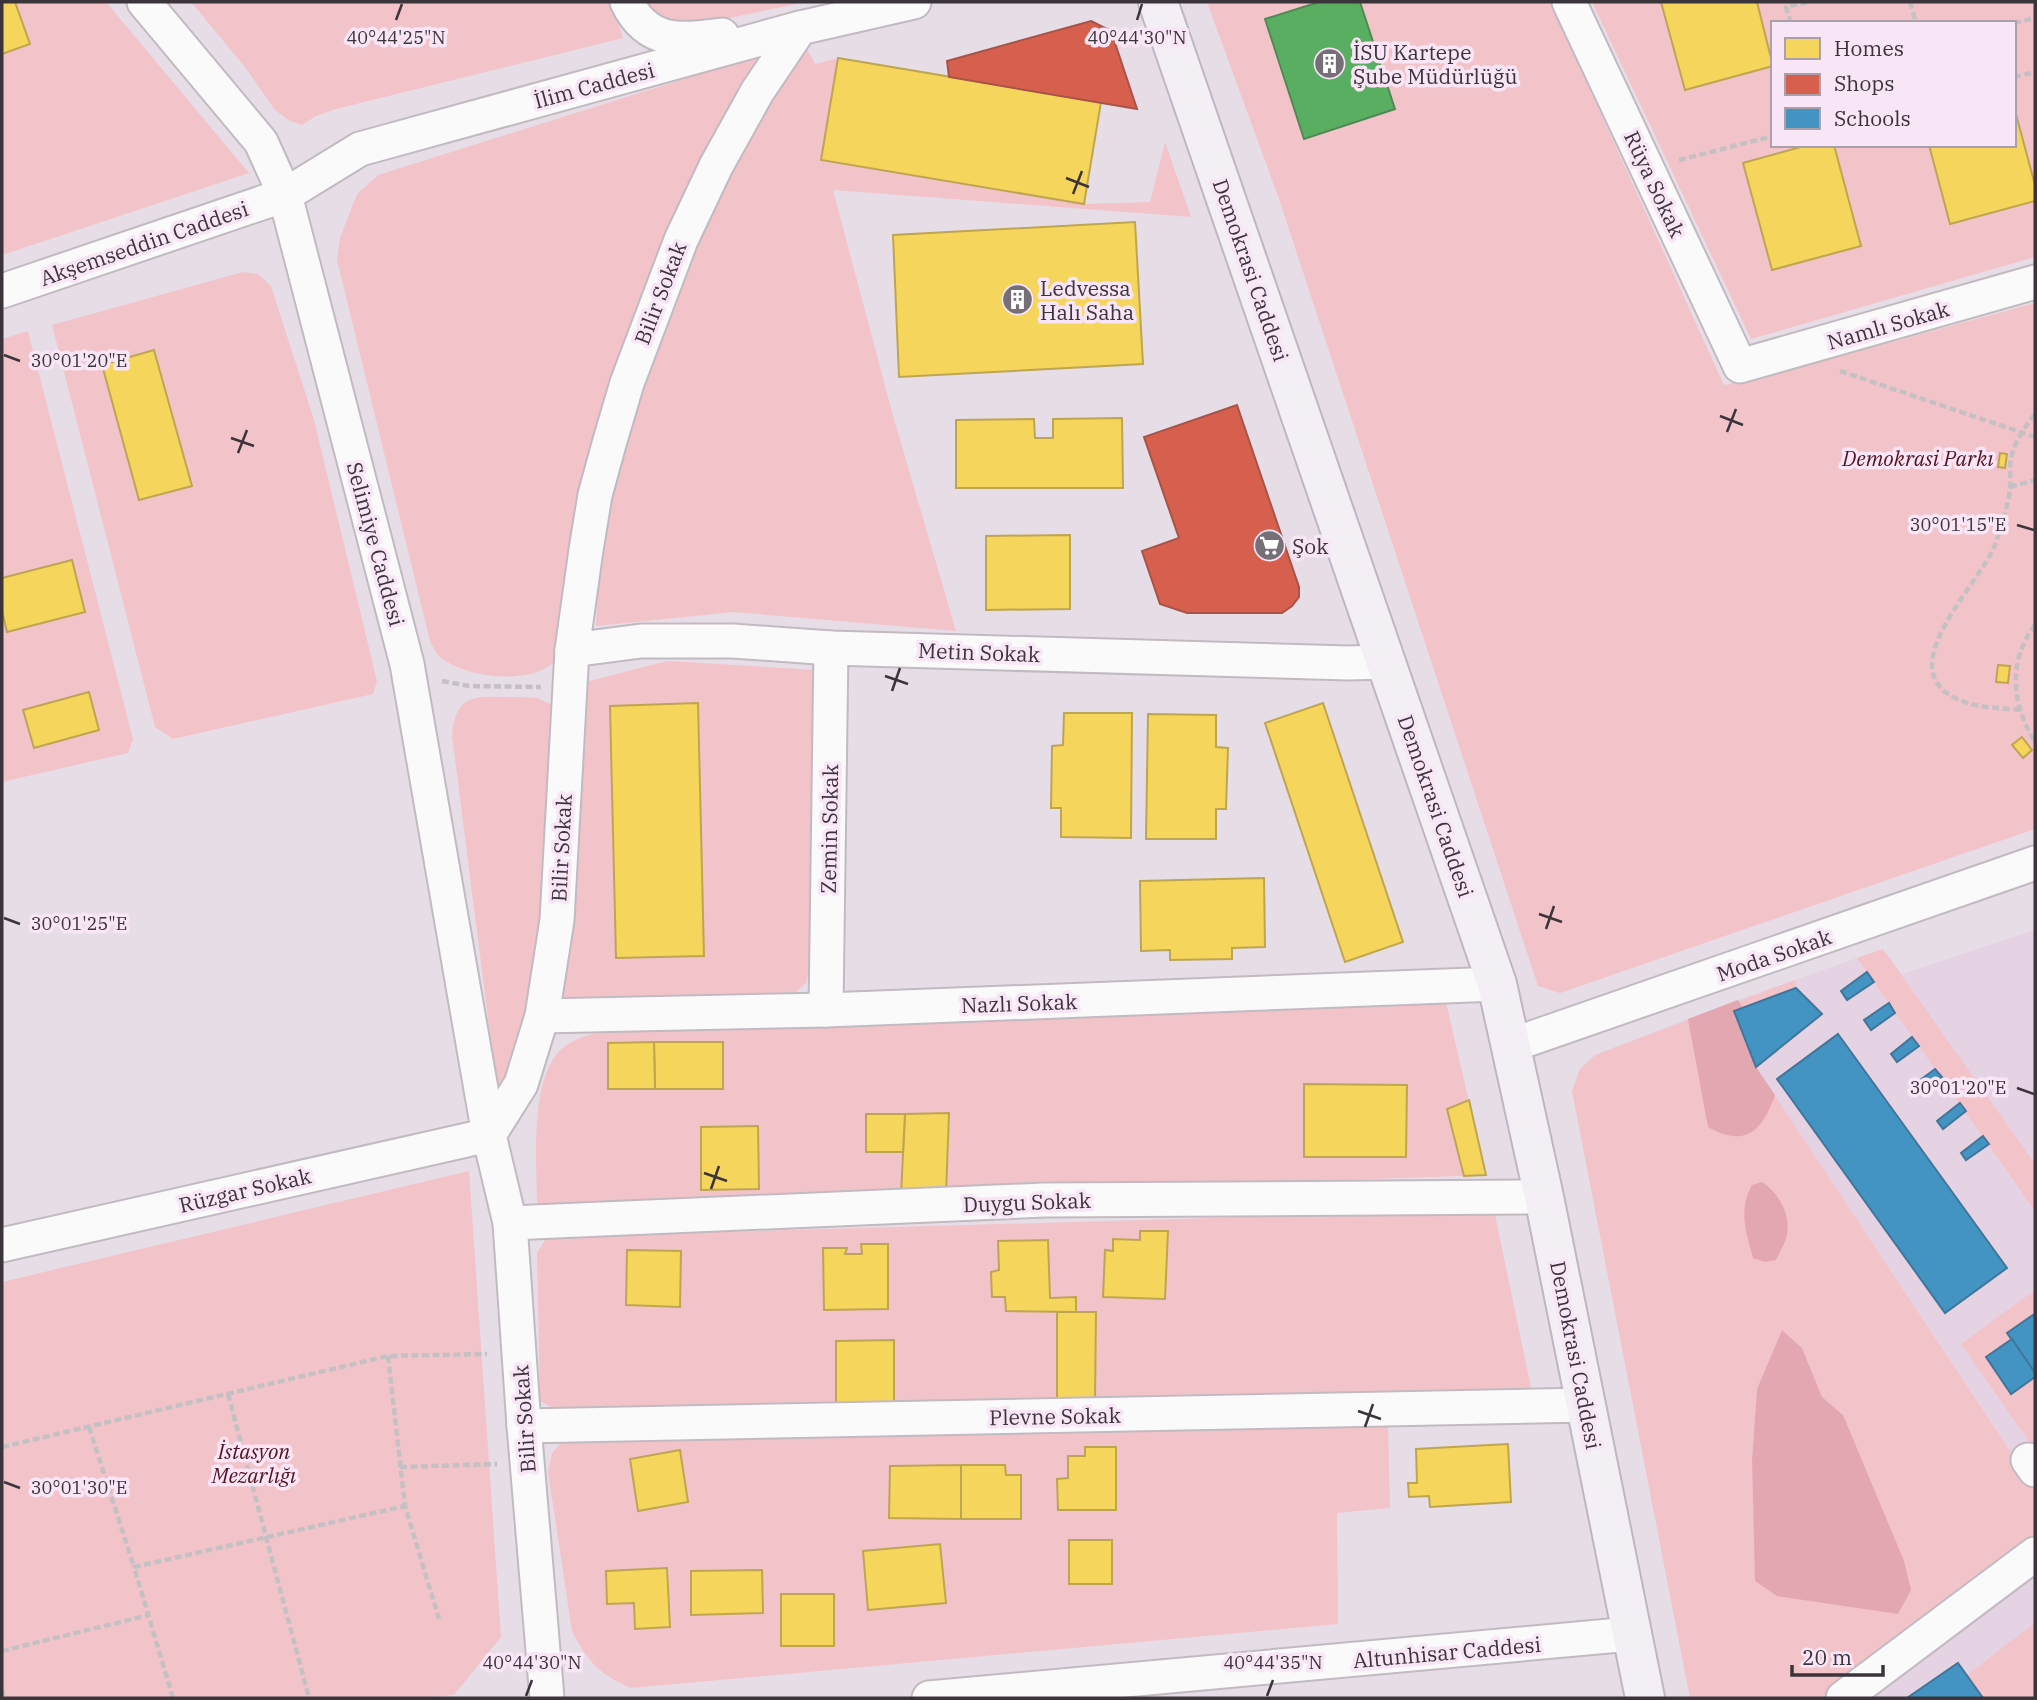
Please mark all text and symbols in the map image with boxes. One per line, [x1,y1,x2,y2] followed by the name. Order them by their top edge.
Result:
[1771,21,2016,147] legend
[347,26,446,49] text: 40°44'25"N
[1088,26,1187,49] text: 40°44'30"N
[1834,34,1904,62] text: Homes
[1353,38,1517,90] place label: İSU Kartepe Şube Müdürlüğü
[1313,47,1347,81] building icon: İSU Kartepe Şube Müdürlüğü
[531,55,657,115] street label: İlim Caddesi
[1834,69,1894,97] text: Shops
[1834,104,1911,132] text: Schools
[1618,126,1692,242] street label: Rüya Sokak
[1207,175,1295,365] street label: Demokrasi Caddesi
[36,194,252,292] street label: Akşemseddin Caddesi
[628,237,693,348] street label: Bilir Sokak
[1040,274,1134,326] place label: Ledvessa Halı Saha
[1000,283,1034,317] building icon: Ledvessa Halı Saha
[1824,294,1953,356] street label: Namlı Sokak
[31,349,127,372] text: 30°01'20"E
[1841,444,1994,472] park label: Demokrasi Parkı
[341,459,411,629] street label: Selimiye Caddesi
[1910,513,2006,536] text: 30°01'15"E
[1252,529,1286,563] supermarket icon: Şok
[1292,532,1329,560] place label: Şok
[918,636,1041,668] street label: Metin Sokak
[1392,711,1480,901] street label: Demokrasi Caddesi
[814,763,844,894] street label: Zemin Sokak
[544,793,578,903] street label: Bilir Sokak
[31,912,127,935] text: 30°01'25"E
[1713,922,1836,988] street label: Moda Sokak
[960,987,1078,1019] street label: Nazlı Sokak
[1910,1076,2006,1099] text: 30°01'20"E
[176,1161,315,1219] street label: Rüzgar Sokak
[962,1186,1092,1218] street label: Duygu Sokak
[1544,1258,1608,1452] street label: Demokrasi Caddesi
[506,1363,542,1474] street label: Bilir Sokak
[989,1401,1122,1431] street label: Plevne Sokak
[211,1437,297,1489] park label: İstasyon Mezarlığı
[31,1476,127,1499] text: 30°01'30"E
[1352,1630,1542,1674] street label: Altunhisar Caddesi
[1792,1634,1883,1678] scale bar
[1802,1643,1852,1671] text: 20 m
[483,1651,582,1674] text: 40°44'30"N
[1224,1651,1323,1674] text: 40°44'35"N

